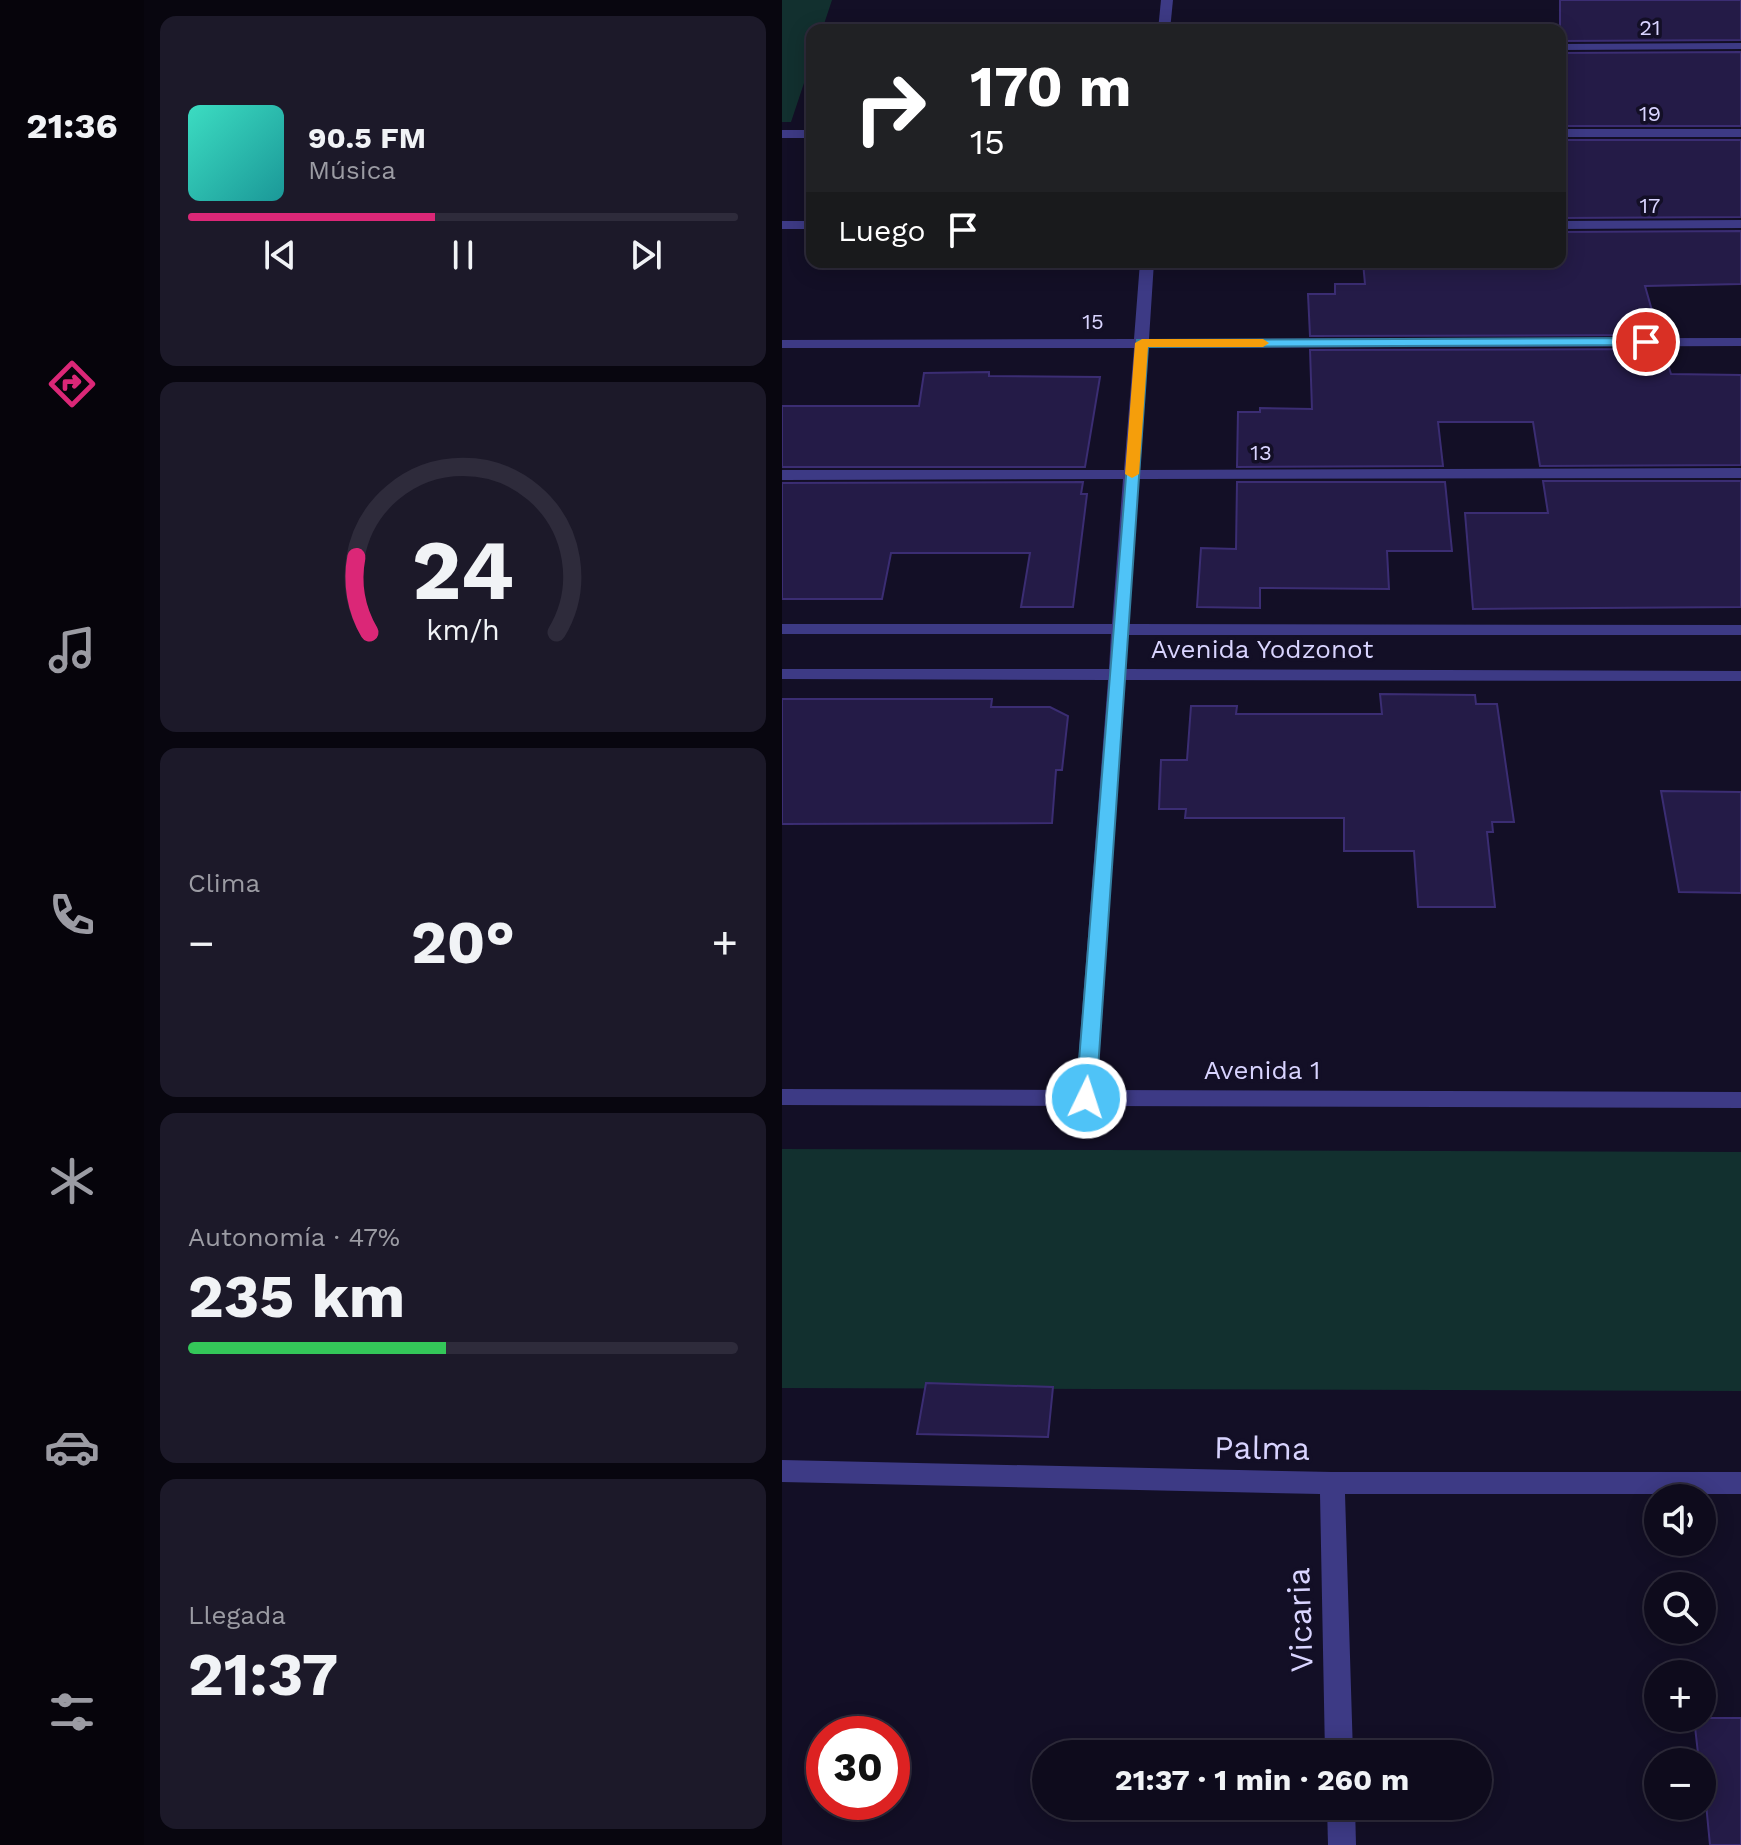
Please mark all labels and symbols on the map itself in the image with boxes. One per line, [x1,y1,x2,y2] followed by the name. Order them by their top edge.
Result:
[1639,15,1661,40] street label: 21
[1639,101,1661,126] street label: 19
[1640,193,1660,218] street label: 17
[1612,308,1680,376] pin
[1082,309,1104,334] street label: 15
[1250,440,1272,465] street label: 13
[1151,634,1373,664] street label: Avenida Yodzonot
[1204,1055,1320,1085] street label: Avenida 1
[1044,1056,1128,1140] position arrow
[1214,1428,1310,1468] street label: Palma
[1279,1567,1321,1673] street label: Vicaria
[806,1716,910,1820] speed limit sign: 30

